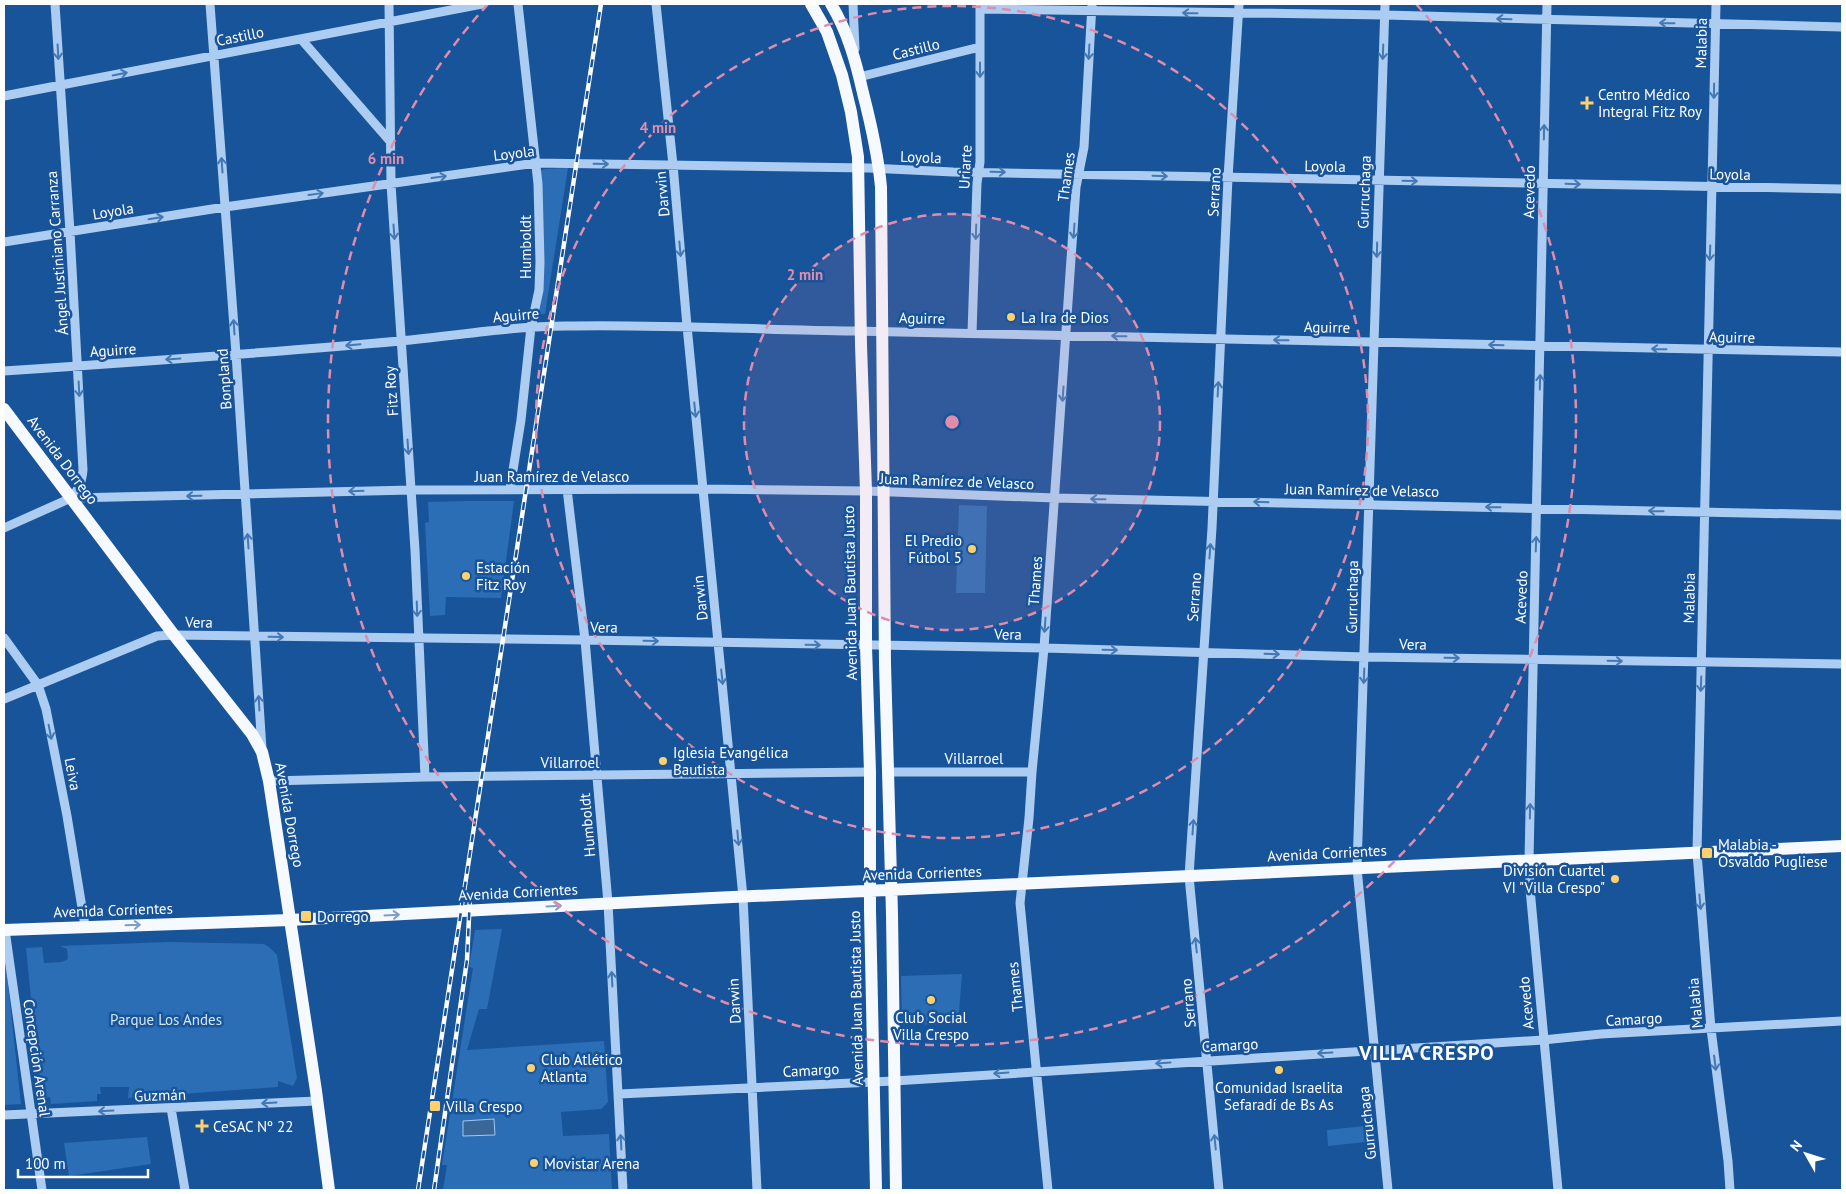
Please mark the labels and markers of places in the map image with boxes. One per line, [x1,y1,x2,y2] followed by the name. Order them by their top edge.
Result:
[1598,85,1702,121] place label: Centro Médico Integral Fitz Roy
[1580,96,1594,110] marker: Centro Médico Integral Fitz Roy
[1021,308,1109,327] place label: La Ira de Dios
[1005,311,1017,323] marker: La Ira de Dios
[943,413,961,431] centre of rings
[905,531,962,567] place label: El Predio Fútbol 5
[966,543,978,555] marker: El Predio Fútbol 5
[476,558,530,594] place label: Estación Fitz Roy
[460,570,472,582] marker: Estación Fitz Roy
[673,743,788,779] place label: Iglesia Evangélica Bautista
[657,755,669,767] marker: Iglesia Evangélica Bautista
[1718,835,1828,871] place label: Malabia - Osvaldo Pugliese
[1700,846,1714,860] marker: Malabia - Osvaldo Pugliese
[1502,861,1606,897] place label: División Cuartel VI "Villa Crespo"
[1609,873,1621,885] marker: División Cuartel VI "Villa Crespo"
[317,907,369,926] place label: Dorrego
[299,909,313,923] marker: Dorrego
[925,994,937,1006] marker: Club Social Villa Crespo
[892,1008,969,1044] place label: Club Social Villa Crespo
[541,1050,623,1086] place label: Club Atlético Atlanta
[525,1062,537,1074] marker: Club Atlético Atlanta
[1273,1064,1285,1076] marker: Comunidad Israelita Sefaradí de Bs As
[1215,1078,1343,1114] place label: Comunidad Israelita Sefaradí de Bs As
[445,1097,522,1116] place label: Villa Crespo
[428,1099,442,1113] marker: Villa Crespo
[213,1117,293,1136] place label: CeSAC Nº 22
[195,1119,209,1133] marker: CeSAC Nº 22
[544,1154,640,1173] place label: Movistar Arena
[528,1157,540,1169] marker: Movistar Arena

